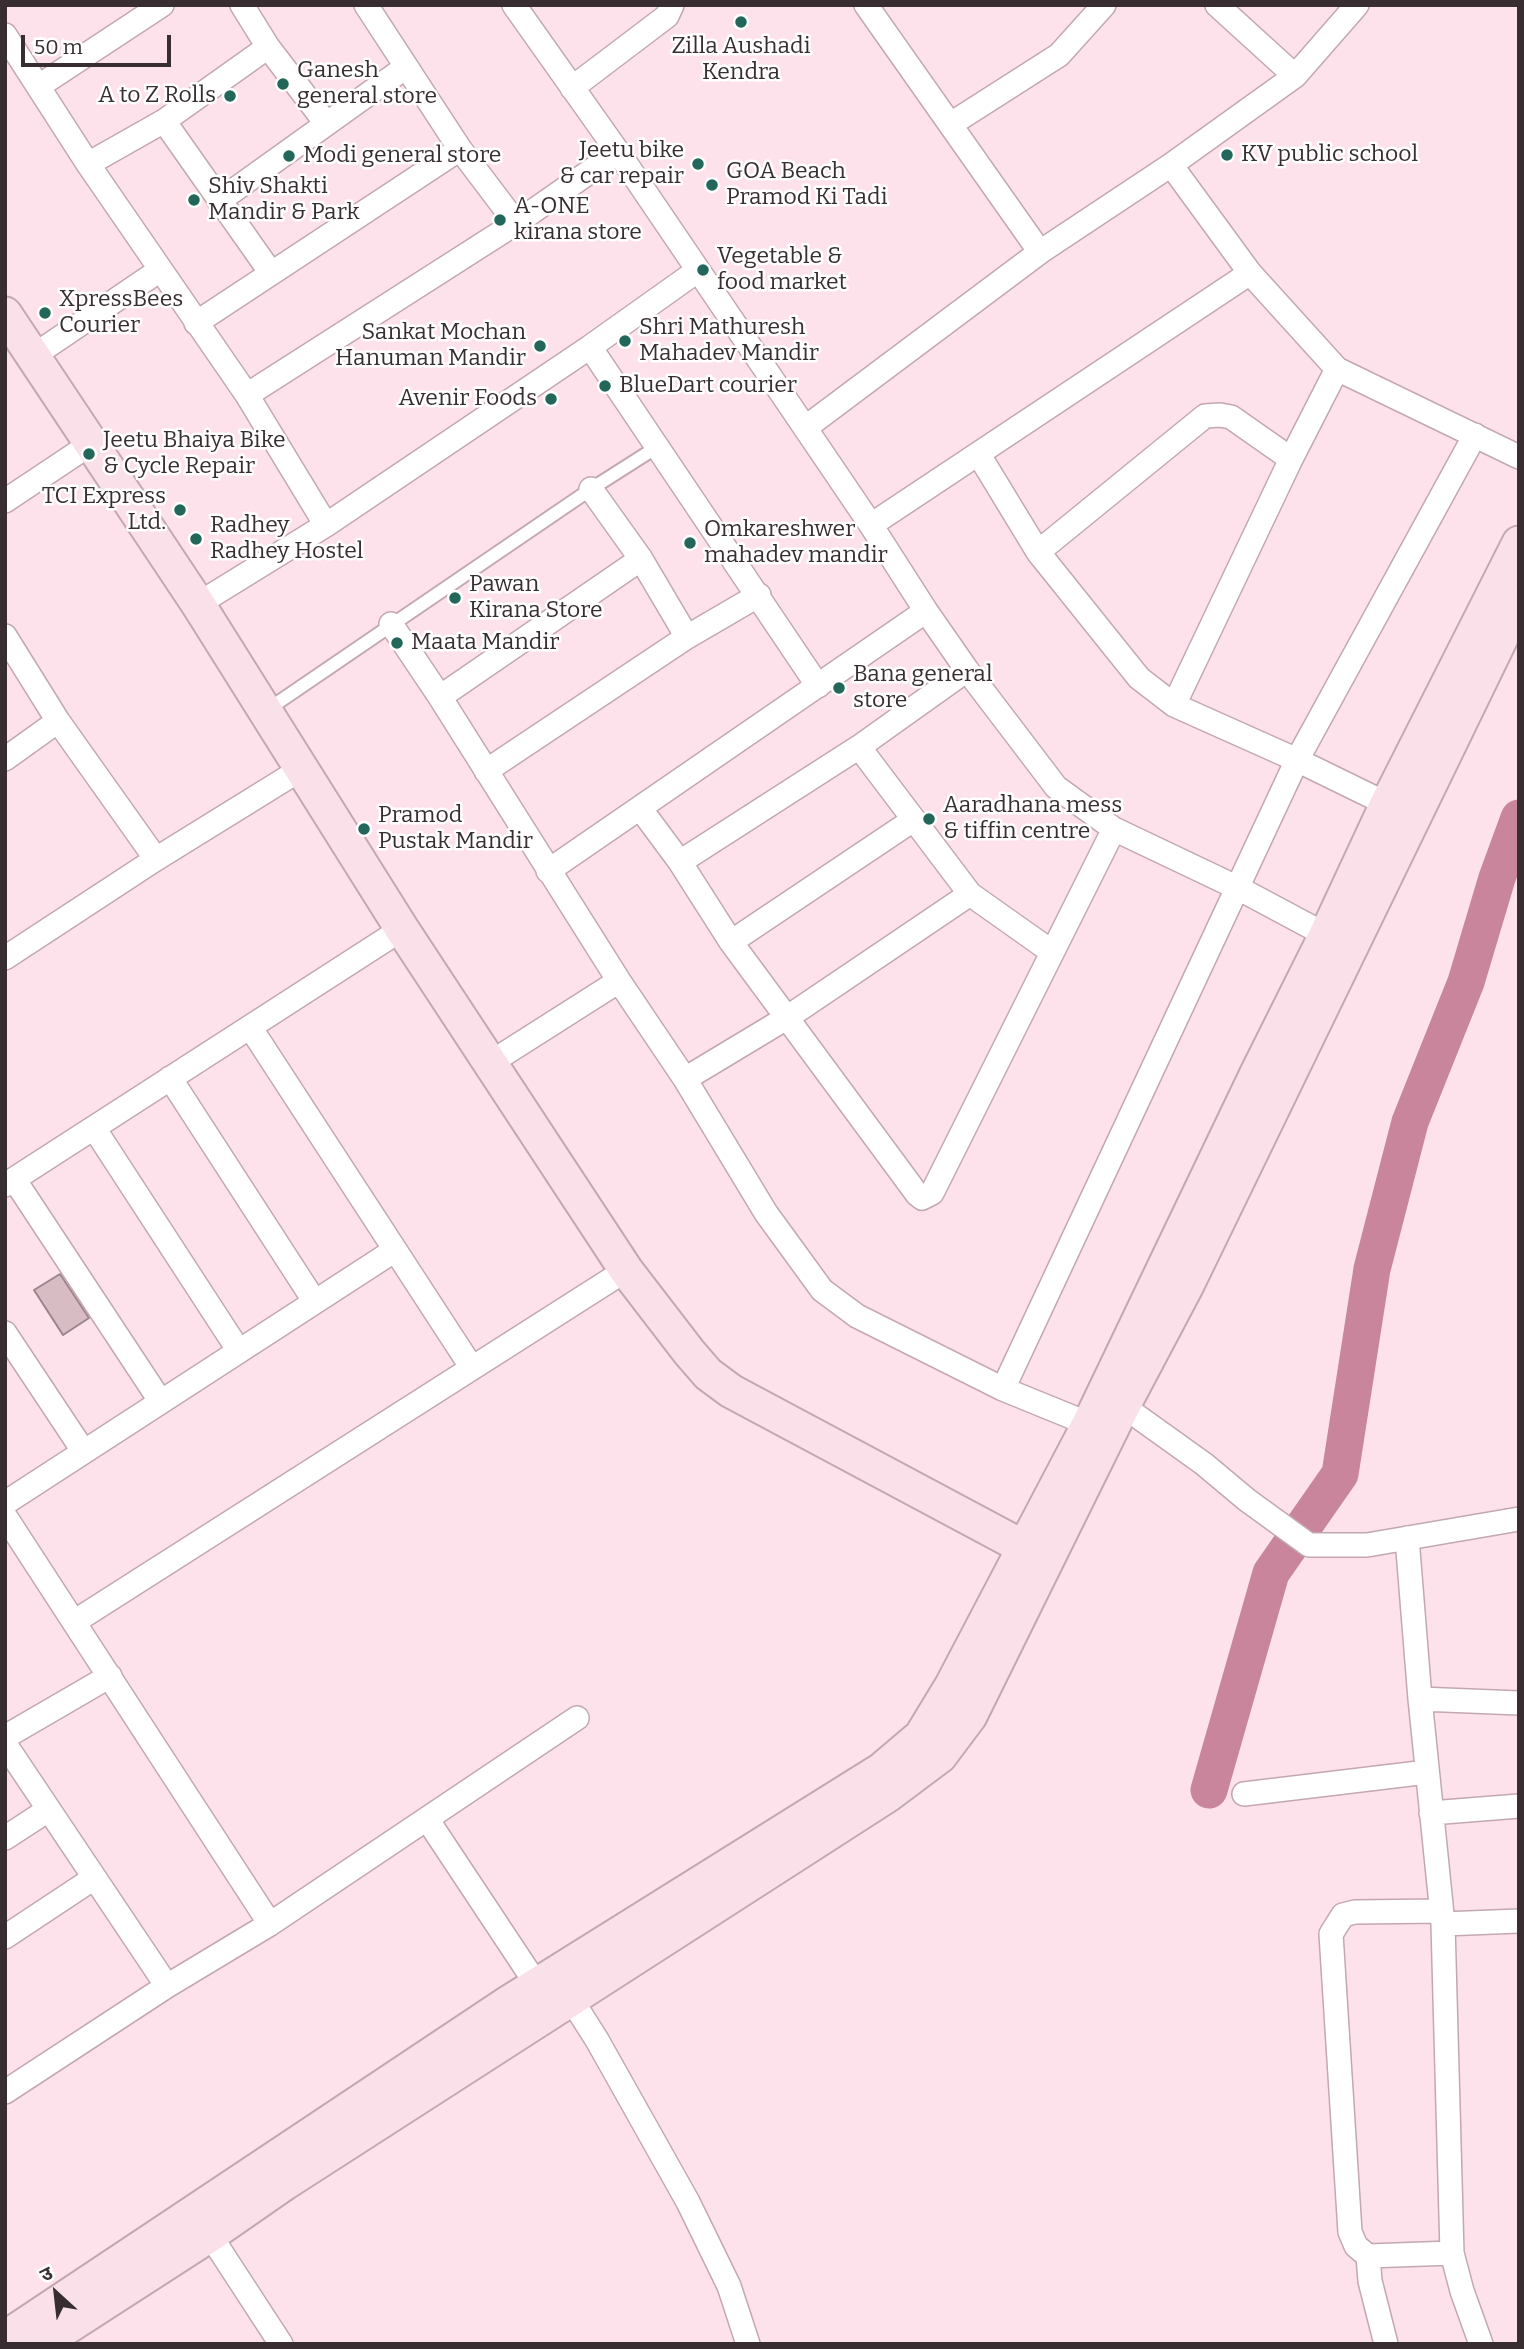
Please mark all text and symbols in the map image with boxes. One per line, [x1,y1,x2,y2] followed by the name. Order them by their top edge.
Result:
[733,14,749,30] marker: Zilla Aushadi Kendra
[24,21,175,65] scale bar
[671,33,811,87] place label: Zilla Aushadi Kendra
[34,34,83,60] text: 50 m
[297,57,437,111] place label: Ganesh general store
[275,76,291,92] marker: Ganesh general store
[98,82,216,110] place label: A to Z Rolls
[222,88,238,104] marker: A to Z Rolls
[559,137,684,191] place label: Jeetu bike & car repair
[1241,141,1418,169] place label: KV public school
[303,142,501,170] place label: Modi general store
[1219,147,1235,163] marker: KV public school
[281,148,297,164] marker: Modi general store
[690,156,706,172] marker: Jeetu bike & car repair
[726,158,888,212] place label: GOA Beach Pramod Ki Tadi
[208,173,359,227] place label: Shiv Shakti Mandir & Park
[704,177,720,193] marker: GOA Beach Pramod Ki Tadi
[186,192,202,208] marker: Shiv Shakti Mandir & Park
[514,193,642,247] place label: A-ONE kirana store
[492,212,508,228] marker: A-ONE kirana store
[717,243,847,297] place label: Vegetable & food market
[695,262,711,278] marker: Vegetable & food market
[59,286,183,340] place label: XpressBees Courier
[37,305,53,321] marker: XpressBees Courier
[639,314,819,368] place label: Shri Mathuresh Mahadev Mandir
[335,319,526,373] place label: Sankat Mochan Hanuman Mandir
[617,333,633,349] marker: Shri Mathuresh Mahadev Mandir
[532,338,548,354] marker: Sankat Mochan Hanuman Mandir
[619,372,797,400] place label: BlueDart courier
[597,378,613,394] marker: BlueDart courier
[398,385,537,413] place label: Avenir Foods
[543,391,559,407] marker: Avenir Foods
[103,427,286,481] place label: Jeetu Bhaiya Bike & Cycle Repair
[81,446,97,462] marker: Jeetu Bhaiya Bike & Cycle Repair
[42,483,166,537] place label: TCI Express Ltd.
[172,502,188,518] marker: TCI Express Ltd.
[210,512,363,566] place label: Radhey Radhey Hostel
[704,516,888,570] place label: Omkareshwer mahadev mandir
[188,531,204,547] marker: Radhey Radhey Hostel
[682,535,698,551] marker: Omkareshwer mahadev mandir
[469,571,602,625] place label: Pawan Kirana Store
[447,590,463,606] marker: Pawan Kirana Store
[411,629,559,657] place label: Maata Mandir
[389,635,405,651] marker: Maata Mandir
[853,661,993,715] place label: Bana general store
[831,680,847,696] marker: Bana general store
[943,792,1122,846] place label: Aaradhana mess & tiffin centre
[378,802,533,856] place label: Pramod Pustak Mandir
[921,811,937,827] marker: Aaradhana mess & tiffin centre
[356,821,372,837] marker: Pramod Pustak Mandir
[21,2258,91,2328] north arrow
[36,2261,56,2287] text: उ

